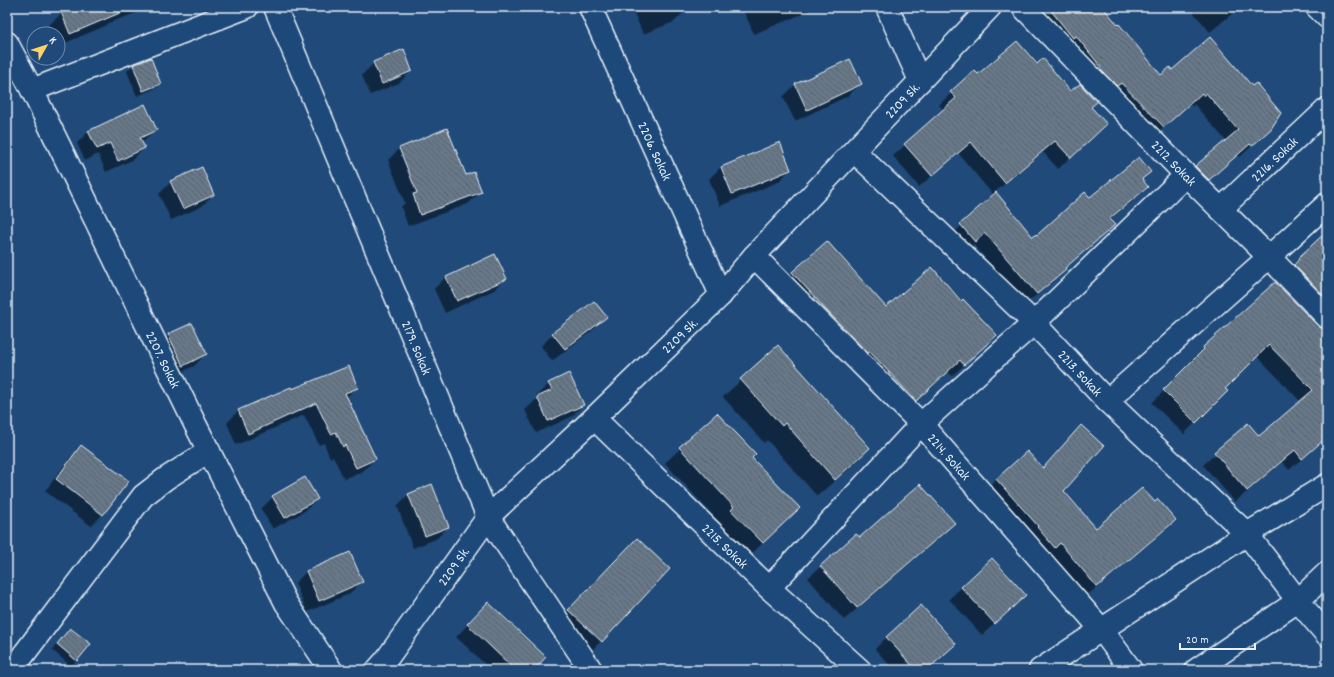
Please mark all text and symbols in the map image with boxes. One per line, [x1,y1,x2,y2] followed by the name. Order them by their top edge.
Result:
[26,26,66,66] north arrow
[44,34,60,48] text: K
[881,79,926,124] street label: 2209 Sk.
[631,119,676,185] street label: 2206. Sokak
[1247,133,1304,188] street label: 2216. Sokak
[1145,137,1200,192] street label: 2212. Sokak
[658,314,703,359] street label: 2209 Sk.
[395,318,436,379] street label: 2179. Sokak
[139,328,184,392] street label: 2207. Sokak
[1052,346,1106,402] street label: 2213. Sokak
[922,430,975,486] street label: 2214. Sokak
[696,520,752,574] street label: 2215. Sokak
[434,543,476,591] street label: 2209 Sk.
[1180,625,1255,651] scale bar
[1186,632,1209,649] text: 20 m

